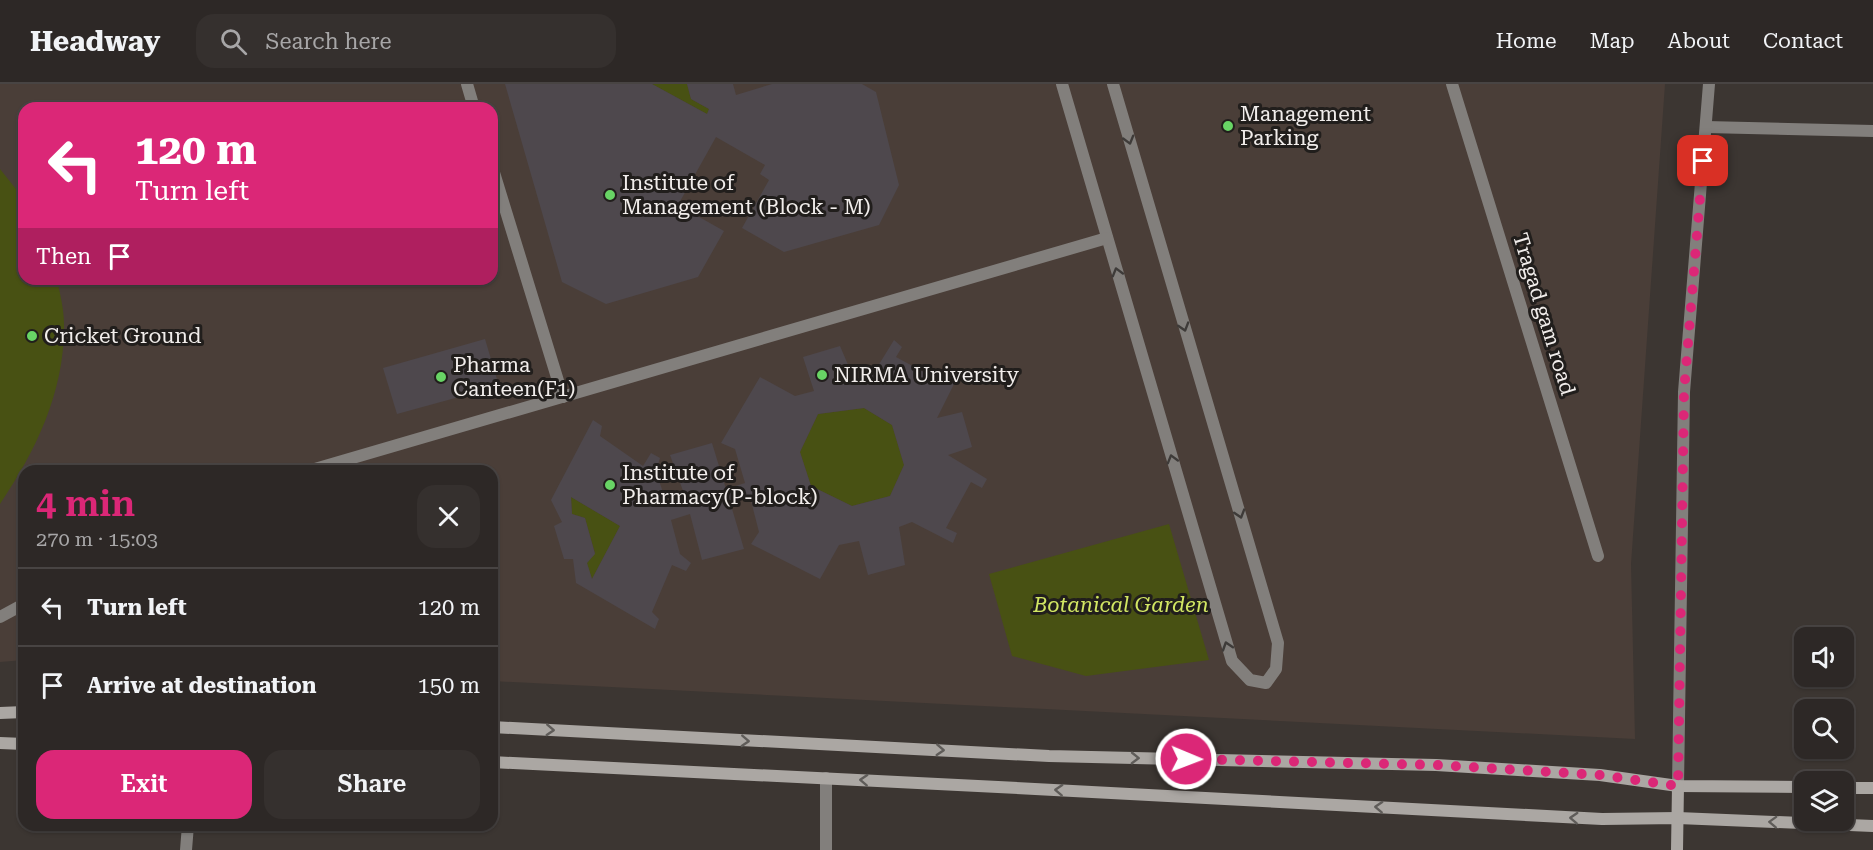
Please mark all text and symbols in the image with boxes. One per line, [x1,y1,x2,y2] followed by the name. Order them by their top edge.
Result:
[196,14,616,68] search box
[30,25,160,58] text: Headway
[217,25,250,58] icon: search
[265,29,391,54] text: Search here
[1496,29,1557,53] text: Home
[1590,29,1635,53] text: Map
[1668,29,1730,53] text: About
[1763,29,1843,53] text: Contact
[1240,102,1371,150] place label: Management Parking
[1221,119,1235,133] marker: Management Parking
[135,125,257,174] text: 120 m
[36,126,114,204] icon: left
[1122,134,1134,145] one-way arrow
[1677,135,1728,186] pin
[1686,144,1719,177] icon: arrive
[622,171,871,219] place label: Institute of Management (Block - M)
[135,175,249,207] text: Turn left
[603,188,617,202] marker: Institute of Management (Block - M)
[1508,230,1580,399] street label: Tragad gam road
[103,240,136,273] icon: arrive
[36,244,91,269] text: Then
[1112,267,1124,278] one-way arrow
[1177,321,1189,332] one-way arrow
[44,324,202,348] place label: Cricket Ground
[25,329,39,343] marker: Cricket Ground
[453,353,575,401] place label: Pharma Canteen(F1)
[834,363,1020,387] place label: NIRMA University
[815,368,829,382] marker: NIRMA University
[434,370,448,384] marker: Pharma Canteen(F1)
[1167,454,1179,465] one-way arrow
[622,461,818,509] place label: Institute of Pharmacy(P-block)
[603,478,617,492] marker: Institute of Pharmacy(P-block)
[36,483,135,525] text: 4 min
[417,485,480,548] button: close
[1233,508,1245,519] one-way arrow
[36,527,158,551] text: 270 m · 15:03
[36,591,69,624] icon: left
[1032,593,1209,617] park label: Botanical Garden
[87,595,187,620] text: Turn left
[417,595,480,620] text: 120 m
[1794,627,1854,831] map controls
[1794,627,1854,687] button: sound
[1222,641,1235,652] one-way arrow
[36,669,69,702] icon: arrive
[87,673,316,698] text: Arrive at destination
[417,673,480,698] text: 150 m
[1794,699,1854,759] button: search
[546,724,555,737] one-way arrow
[1154,727,1218,791] position arrow
[741,734,750,747] one-way arrow
[935,744,944,757] one-way arrow
[36,750,252,819] button: Exit
[264,750,480,819] button: Share
[1130,751,1139,764] one-way arrow
[1794,771,1854,831] button: layers
[859,774,868,787] one-way arrow
[1054,783,1063,796] one-way arrow
[1375,801,1384,814] one-way arrow
[1569,811,1578,824] one-way arrow
[1768,815,1777,828] one-way arrow

